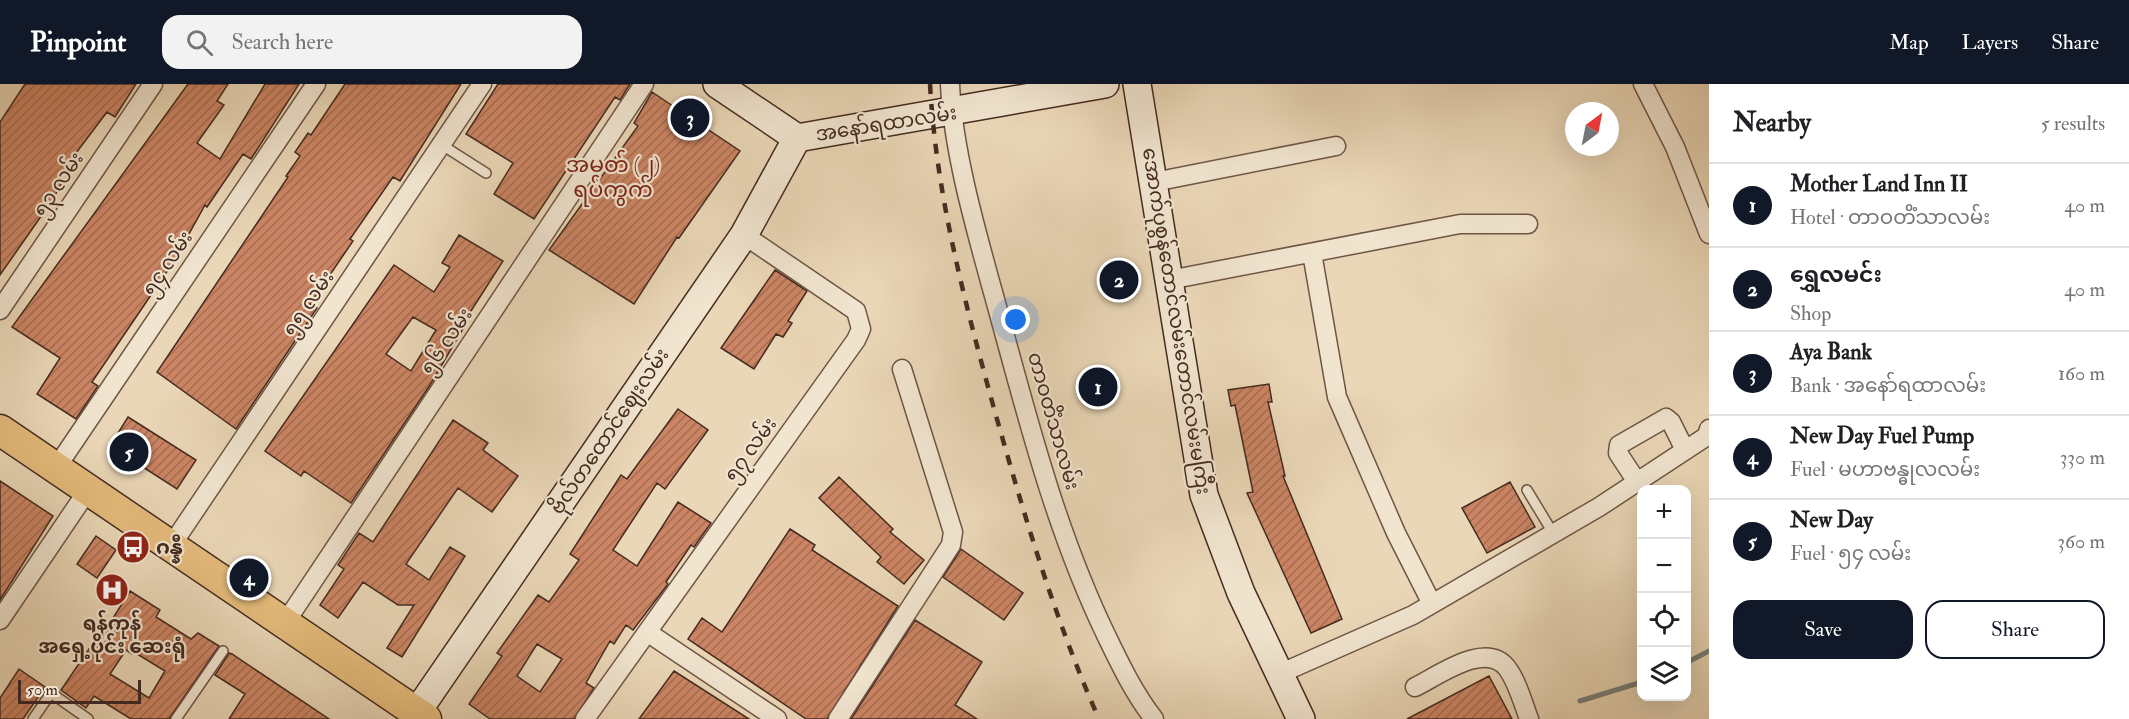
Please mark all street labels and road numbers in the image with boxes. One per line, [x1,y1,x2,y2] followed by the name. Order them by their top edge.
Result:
[813,98,959,150] street label: အနော်ရထာလမ်း
[1133,145,1218,497] street label: အောက်ပုစွန်တောင်လမ်းတောင်လမ်းမကြီး
[26,146,92,223] street label: ၅၃ လမ်း
[135,225,201,302] street label: ၅၄ လမ်း
[276,264,342,343] street label: ၅၅ လမ်း
[413,302,480,381] street label: ၅၆ လမ်း
[543,342,678,521] street label: ဗိုလ်တထောင်ဈေးလမ်း
[1022,349,1087,493] street label: တာဝတိံသာလမ်း
[717,411,785,488] street label: ၅၇ လမ်း

